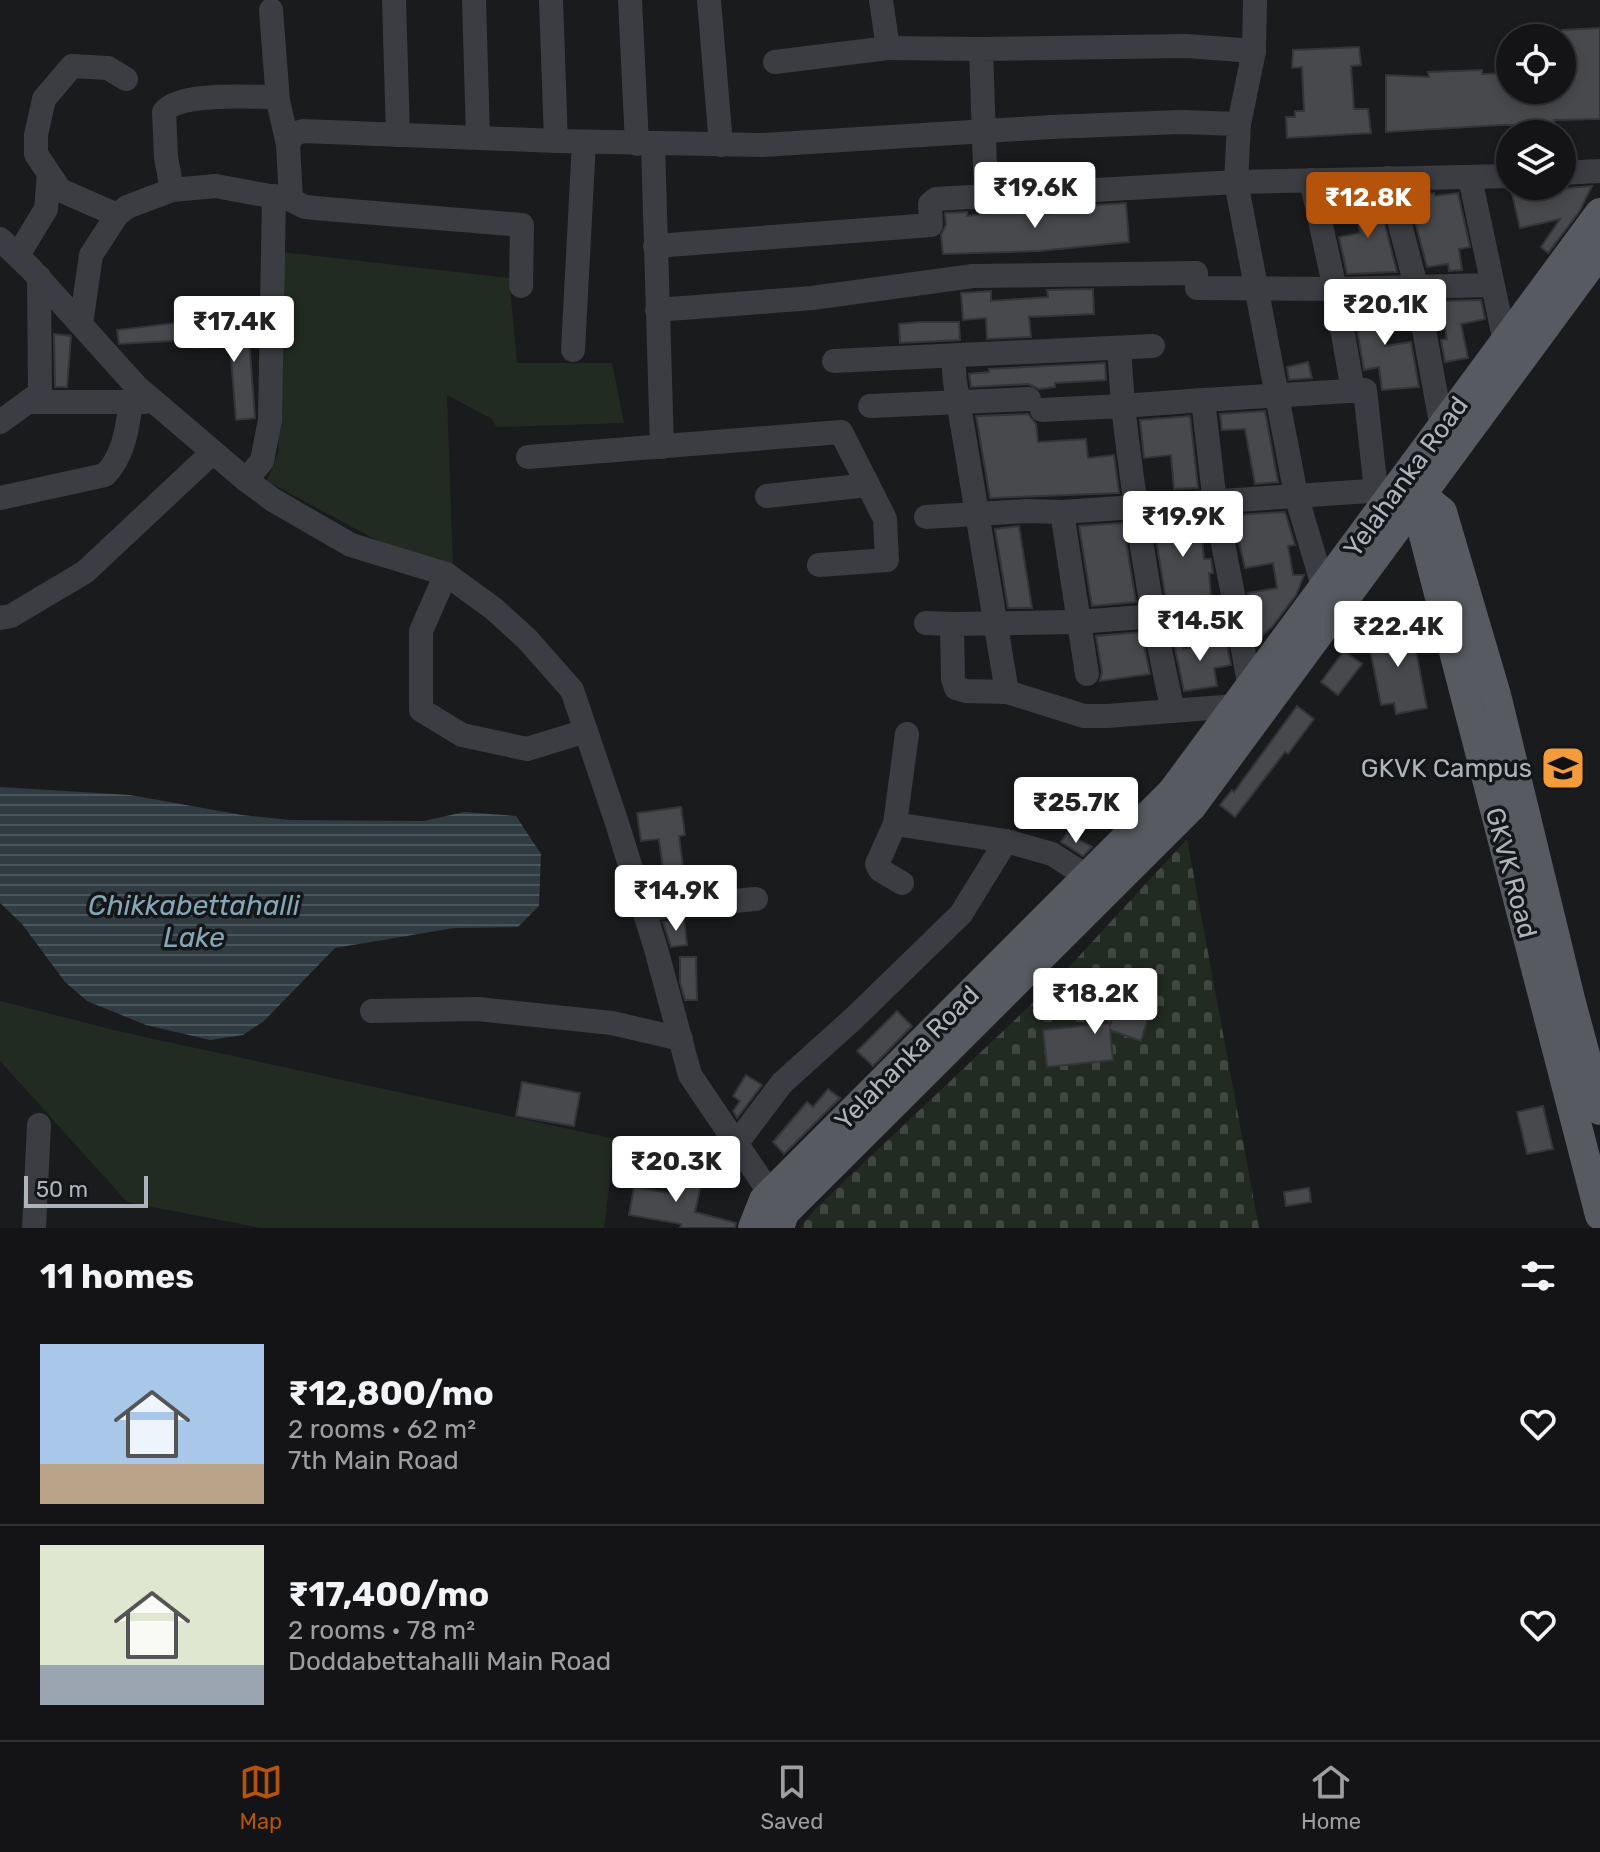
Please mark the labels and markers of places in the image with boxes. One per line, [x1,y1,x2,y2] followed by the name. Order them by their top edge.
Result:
[970,162,1100,230] pin: ₹19.6K
[1303,172,1433,240] pin: ₹12.8K
[1320,279,1450,347] pin: ₹20.1K
[169,296,299,364] pin: ₹17.4K
[1118,491,1248,559] pin: ₹19.9K
[1135,595,1265,663] pin: ₹14.5K
[1333,601,1463,669] pin: ₹22.4K
[1539,744,1587,792] school or university icon: GKVK Campus
[1361,753,1532,784] place label: GKVK Campus
[1011,777,1141,845] pin: ₹25.7K
[611,865,741,933] pin: ₹14.9K
[1030,968,1160,1036] pin: ₹18.2K
[611,1136,741,1204] pin: ₹20.3K

